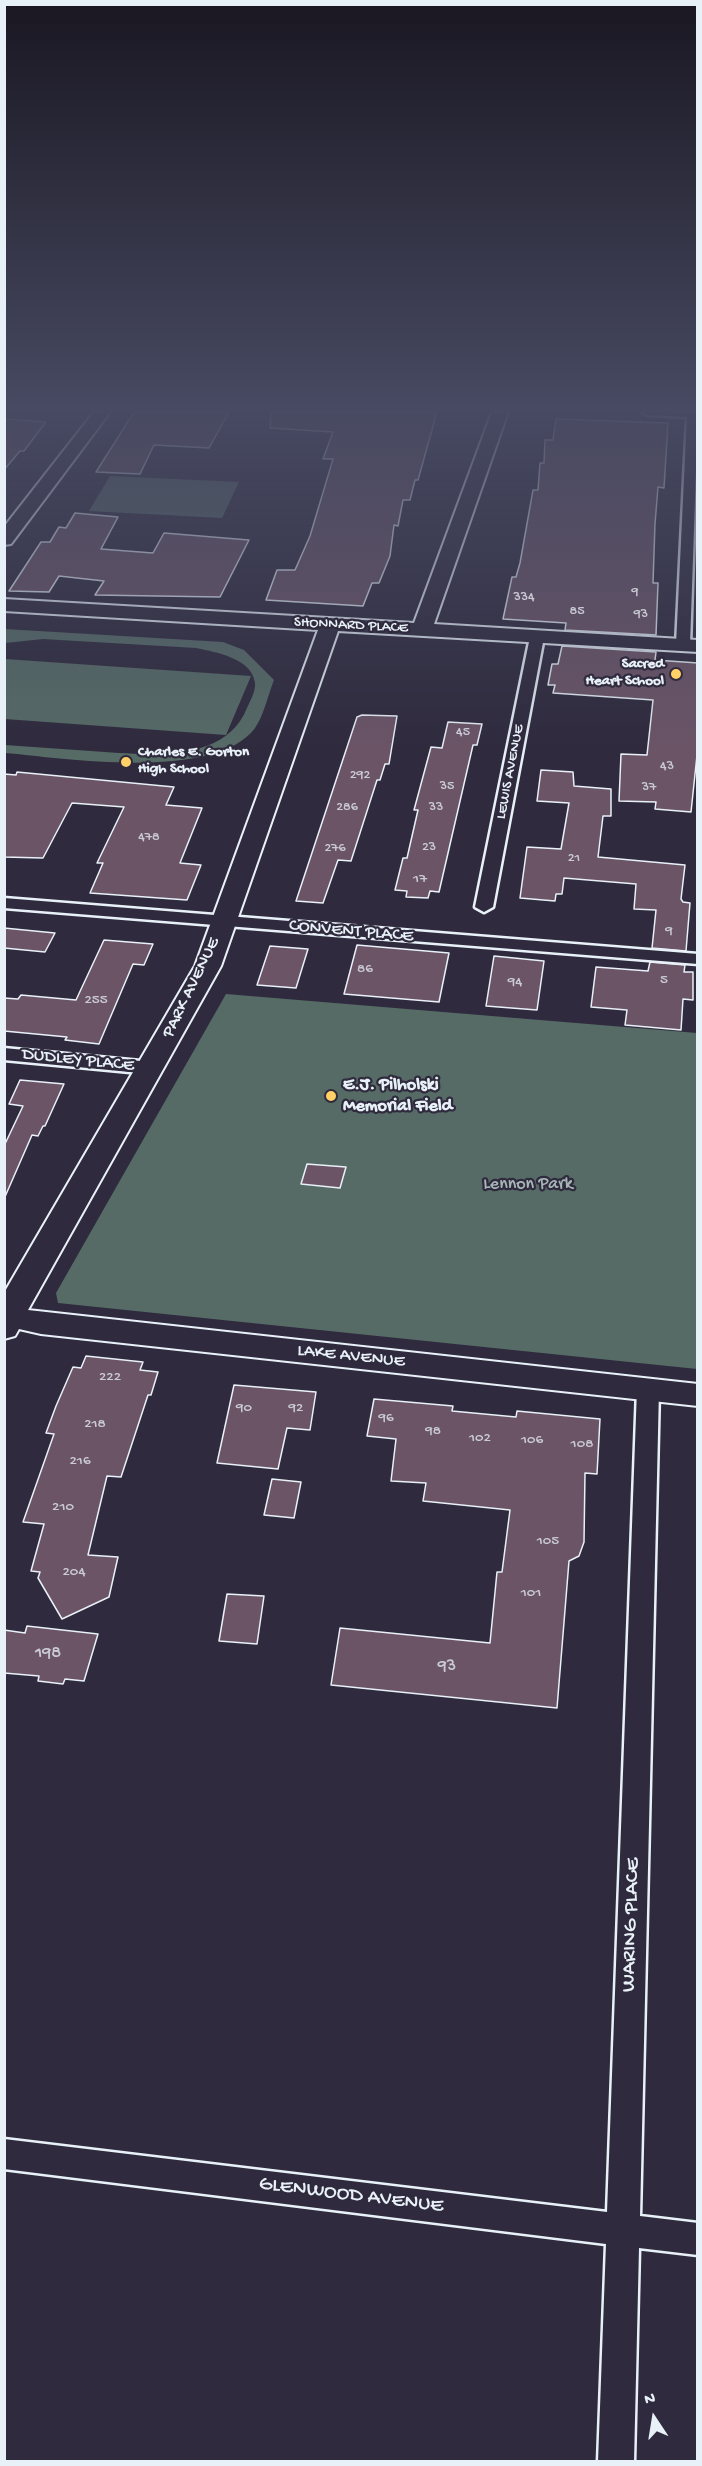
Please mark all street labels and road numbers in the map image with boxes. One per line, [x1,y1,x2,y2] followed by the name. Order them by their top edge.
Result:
[293,614,409,638] street label: SHONNARD PLACE
[493,723,529,821] street label: LEWIS AVENUE
[288,916,414,948] street label: CONVENT PLACE
[158,934,226,1042] street label: PARK AVENUE
[21,1044,135,1078] street label: DUDLEY PLACE
[296,1341,406,1373] street label: LAKE AVENUE
[617,1857,647,1993] street label: WARING PLACE
[257,2172,445,2220] street label: GLENWOOD AVENUE

